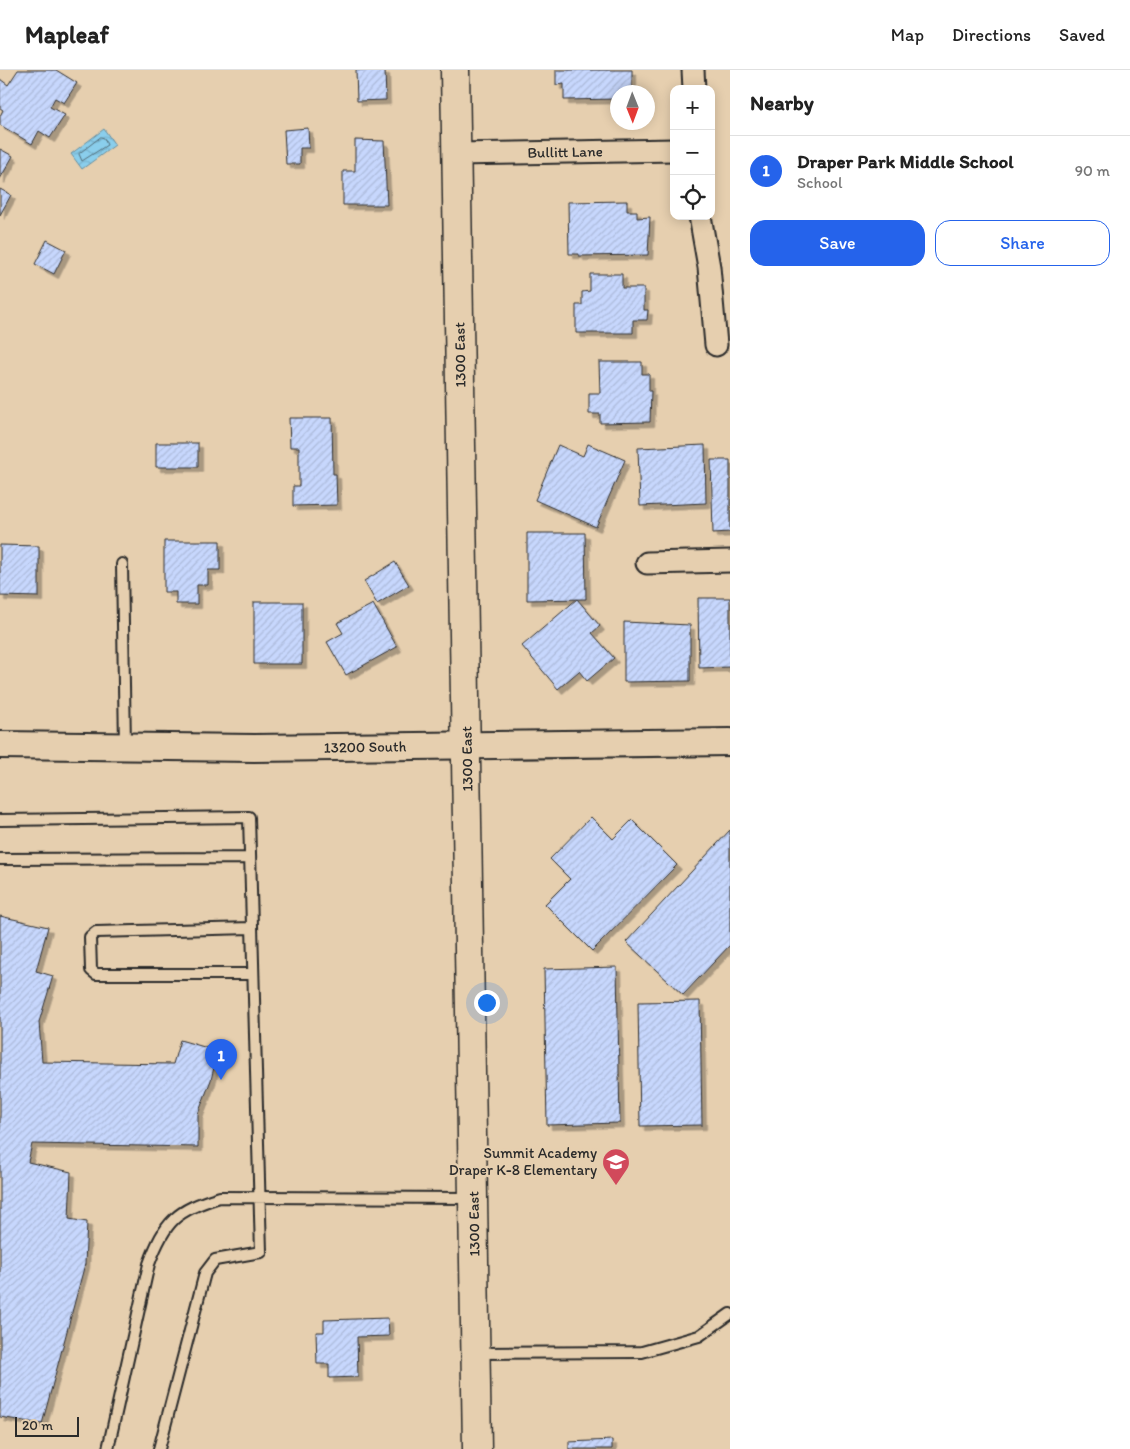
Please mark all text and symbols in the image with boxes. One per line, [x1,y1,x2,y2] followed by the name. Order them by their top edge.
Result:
[25,20,109,49] text: Mapleaf
[891,24,924,46] text: Map
[952,24,1031,46] text: Directions
[1059,24,1105,46] text: Saved
[610,85,655,130] north arrow
[670,85,715,220] map controls
[670,85,715,130] button: +
[750,90,814,115] text: Nearby
[670,130,715,175] button: −
[527,142,603,162] street label: Bullitt Lane
[797,150,1014,173] text: Draper Park Middle School
[762,161,770,180] text: 1
[1075,161,1110,180] text: 90 m
[797,173,843,192] text: School
[670,175,715,220] button: locate
[750,220,925,266] button: Save
[935,220,1110,266] button: Share
[450,322,470,388] street label: 1300 East
[457,726,477,792] street label: 1300 East
[324,737,407,757] street label: 13200 South
[474,990,500,1016] your location
[205,1039,237,1080] pin: 1
[449,1144,597,1179] place label: Summit Academy Draper K-8 Elementary
[601,1147,631,1186] school or university icon: Summit Academy Draper K-8 Elementary
[464,1191,484,1257] street label: 1300 East
[15,1414,79,1437] scale bar
[22,1417,53,1434] text: 20 m

